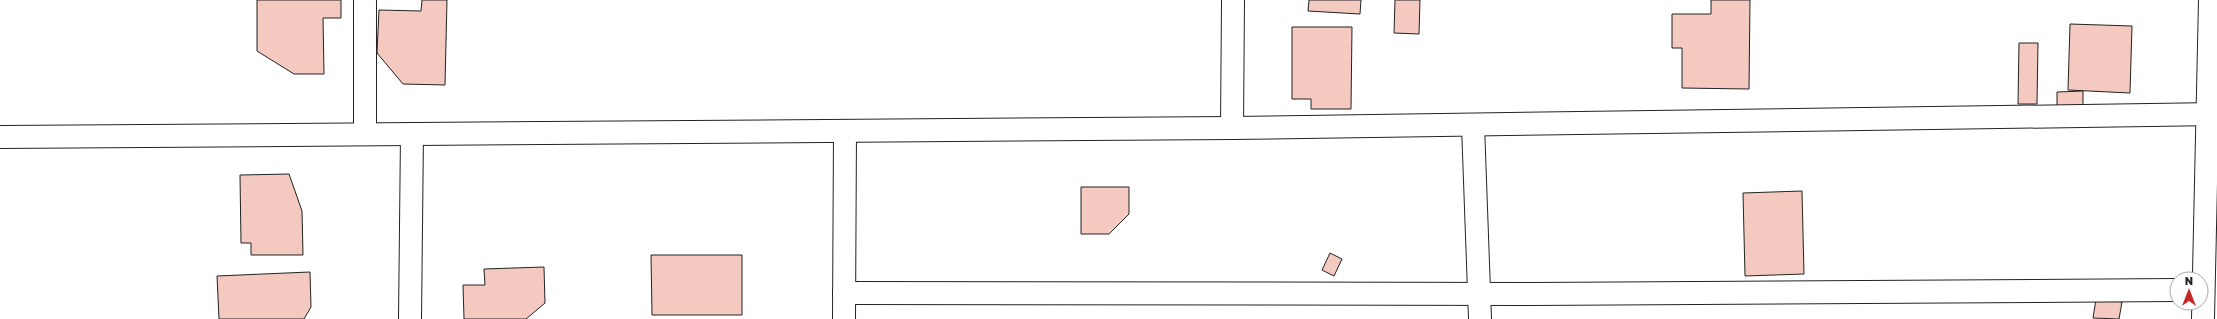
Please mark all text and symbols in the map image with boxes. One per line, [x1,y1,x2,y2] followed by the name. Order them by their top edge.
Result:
[2169,271,2209,311] north arrow
[2185,274,2193,287] text: N

